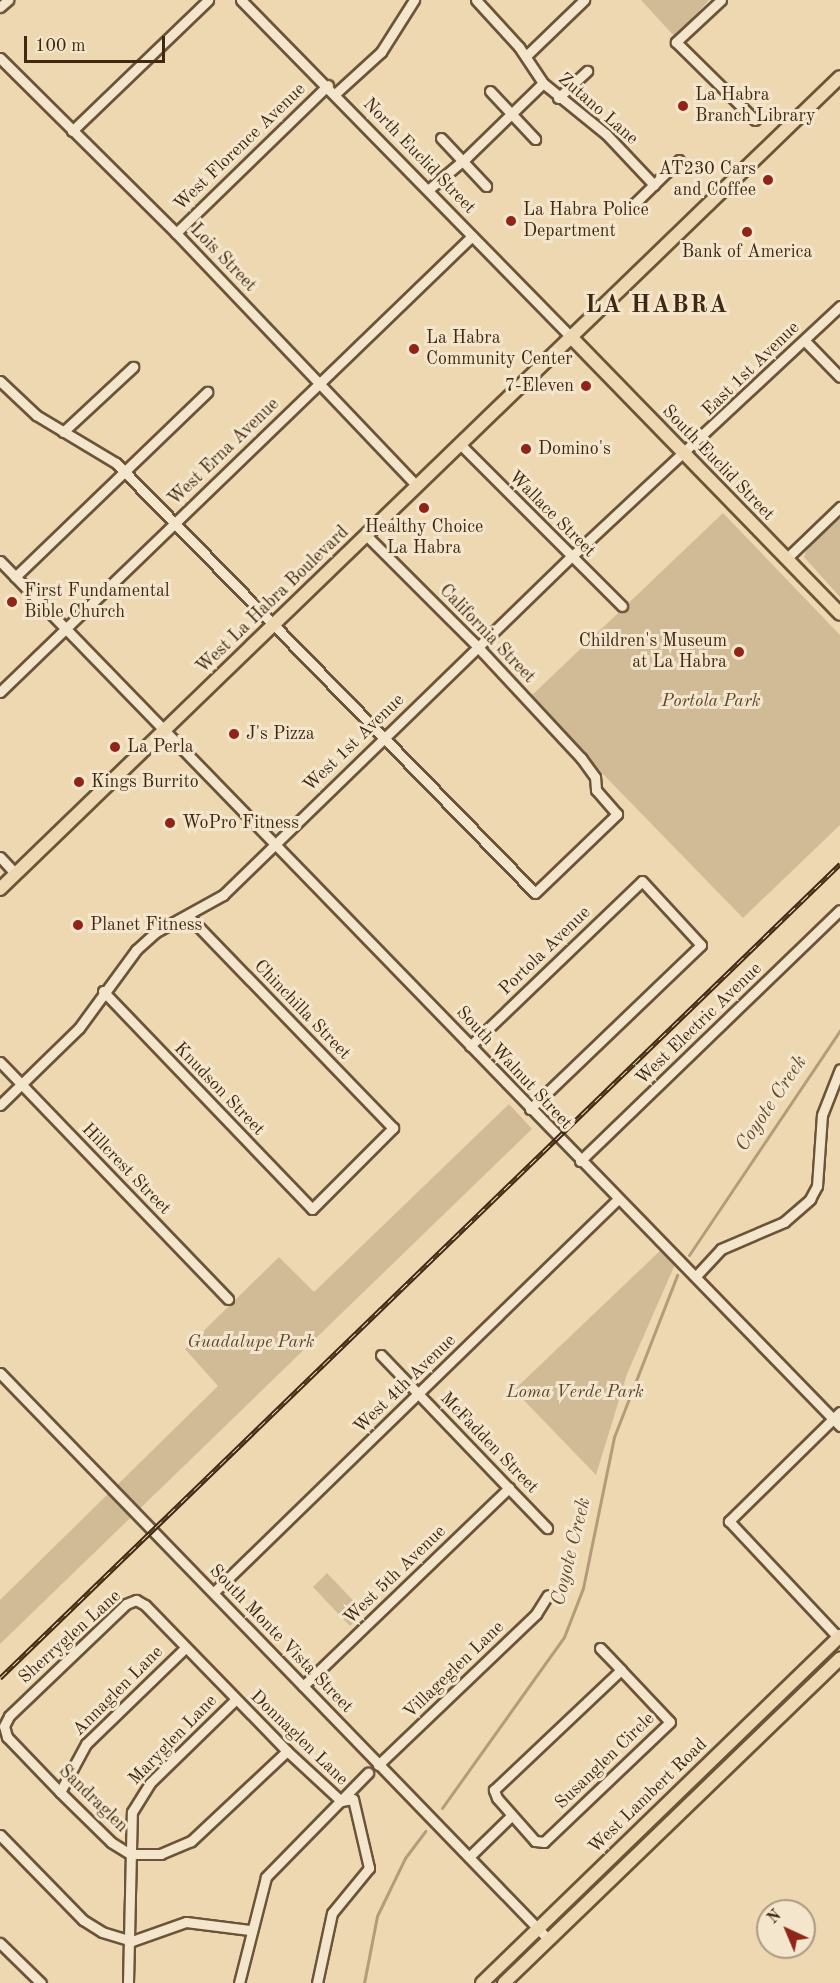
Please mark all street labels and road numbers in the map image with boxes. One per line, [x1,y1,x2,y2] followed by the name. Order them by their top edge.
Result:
[553,68,643,150] street label: Zutano Lane
[170,79,310,215] street label: West Florence Avenue
[358,93,480,219] street label: North Euclid Street
[185,219,261,297] street label: Lois Street
[698,317,804,421] street label: East 1st Avenue
[164,394,284,510] street label: West Erna Avenue
[657,401,779,525] street label: South Euclid Street
[504,466,600,562] street label: Wallace Street
[192,522,354,678] street label: West La Habra Boulevard
[434,580,540,688] street label: California Street
[299,689,409,797] street label: West 1st Avenue
[495,902,595,1000] street label: Portola Avenue
[249,956,355,1064] street label: Chinchilla Street
[631,958,767,1090] street label: West Electric Avenue
[451,1002,577,1134] street label: South Walnut Street
[169,1038,269,1140] street label: Knudson Street
[77,1119,175,1219] street label: Hillcrest Street
[349,1330,461,1438] street label: West 4th Avenue
[435,1388,543,1498] street label: McFadden Street
[339,1521,451,1629] street label: West 5th Avenue
[204,1560,358,1718] street label: South Monte Vista Street
[14,1585,126,1689] street label: Sherryglen Lane
[399,1617,509,1723] street label: Villageglen Lane
[68,1641,168,1741] street label: Annaglen Lane
[246,1686,352,1790] street label: Donnaglen Lane
[124,1690,222,1790] street label: Maryglen Lane
[551,1708,659,1814] street label: Susanglen Circle
[584,1734,712,1858] street label: West Lambert Road
[54,1761,132,1837] street label: Sandraglen

